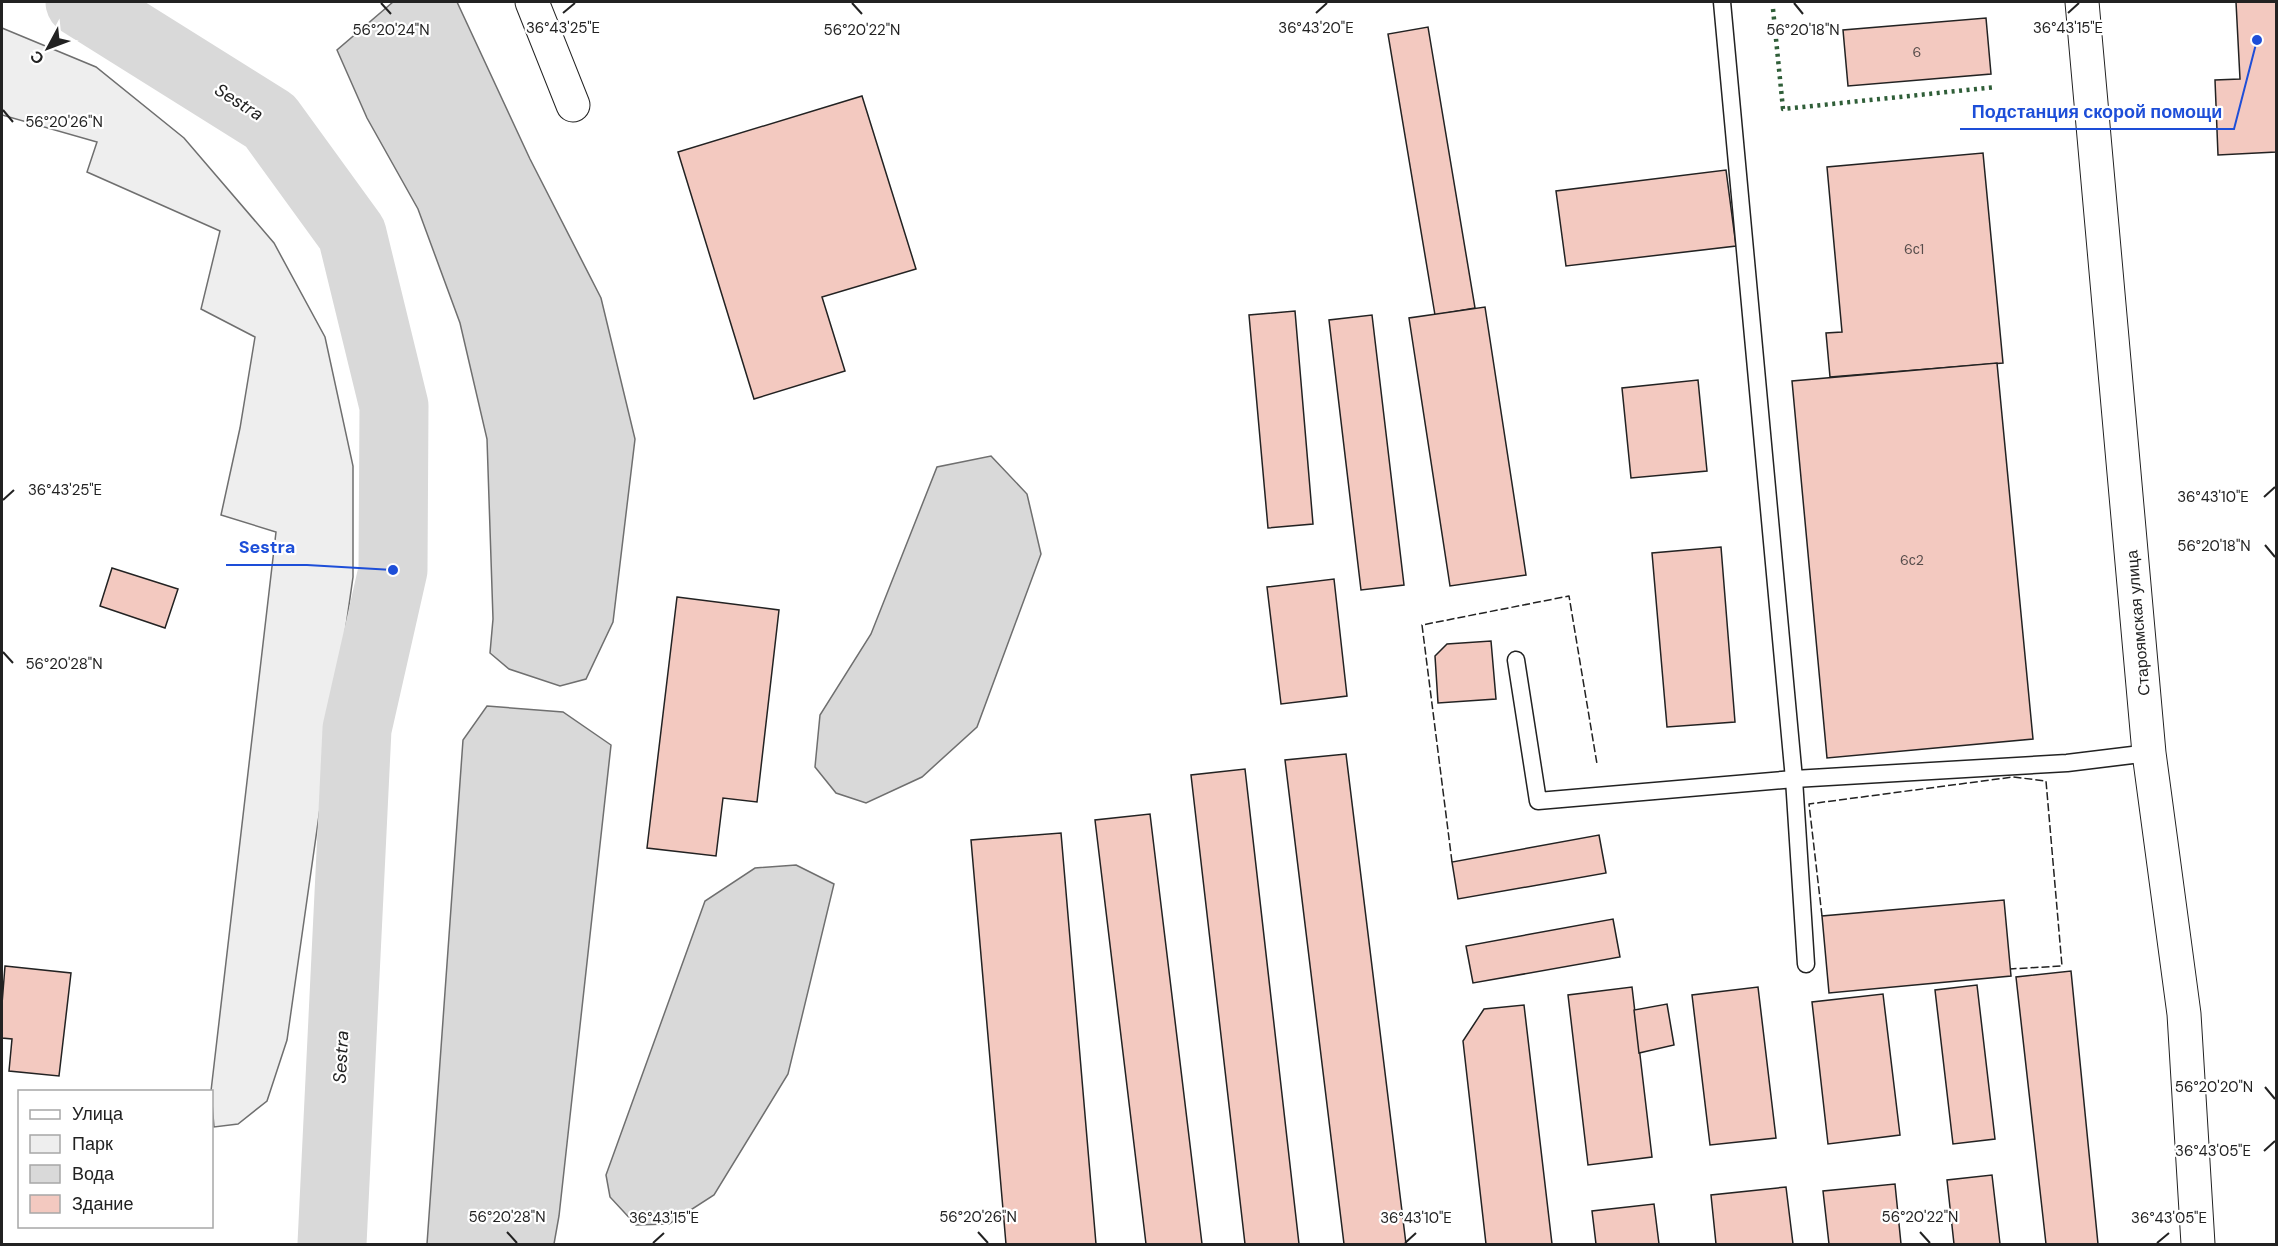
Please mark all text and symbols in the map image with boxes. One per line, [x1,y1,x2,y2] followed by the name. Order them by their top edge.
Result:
[18,18,78,78] north arrow
[526,18,600,38] text: 36°43'25"E
[1278,18,1354,38] text: 36°43'20"E
[2033,18,2103,38] text: 36°43'15"E
[352,20,430,40] text: 56°20'24"N
[824,20,900,40] text: 56°20'22"N
[1766,20,1840,40] text: 56°20'18"N
[1913,43,1921,61] house number: 6
[25,46,49,69] text: С
[210,78,268,126] water label: Sestra
[1960,93,2234,129] callout: Подстанция скорой помощи
[1972,100,2222,124] text: Подстанция скорой помощи
[25,112,103,132] text: 56°20'26"N
[1904,240,1924,258] house number: 6с1
[28,480,102,500] text: 36°43'25"E
[2177,487,2249,507] text: 36°43'10"E
[226,529,307,565] callout: Sestra
[239,535,295,559] text: Sestra
[2177,536,2251,556] text: 56°20'18"N
[2121,549,2155,697] street label: Староямская улица
[1900,551,1924,569] house number: 6с2
[25,654,103,674] text: 56°20'28"N
[328,1030,354,1084] water label: Sestra
[2175,1077,2253,1097] text: 56°20'20"N
[18,1090,213,1228] legend
[72,1102,124,1126] text: Улица
[72,1132,113,1156] text: Парк
[2175,1141,2251,1161] text: 36°43'05"E
[72,1162,115,1186] text: Вода
[72,1192,133,1216] text: Здание
[468,1207,546,1227] text: 56°20'28"N
[939,1207,1017,1227] text: 56°20'26"N
[1882,1207,1958,1227] text: 56°20'22"N
[629,1208,699,1228] text: 36°43'15"E
[1380,1208,1452,1228] text: 36°43'10"E
[2131,1208,2207,1228] text: 36°43'05"E

